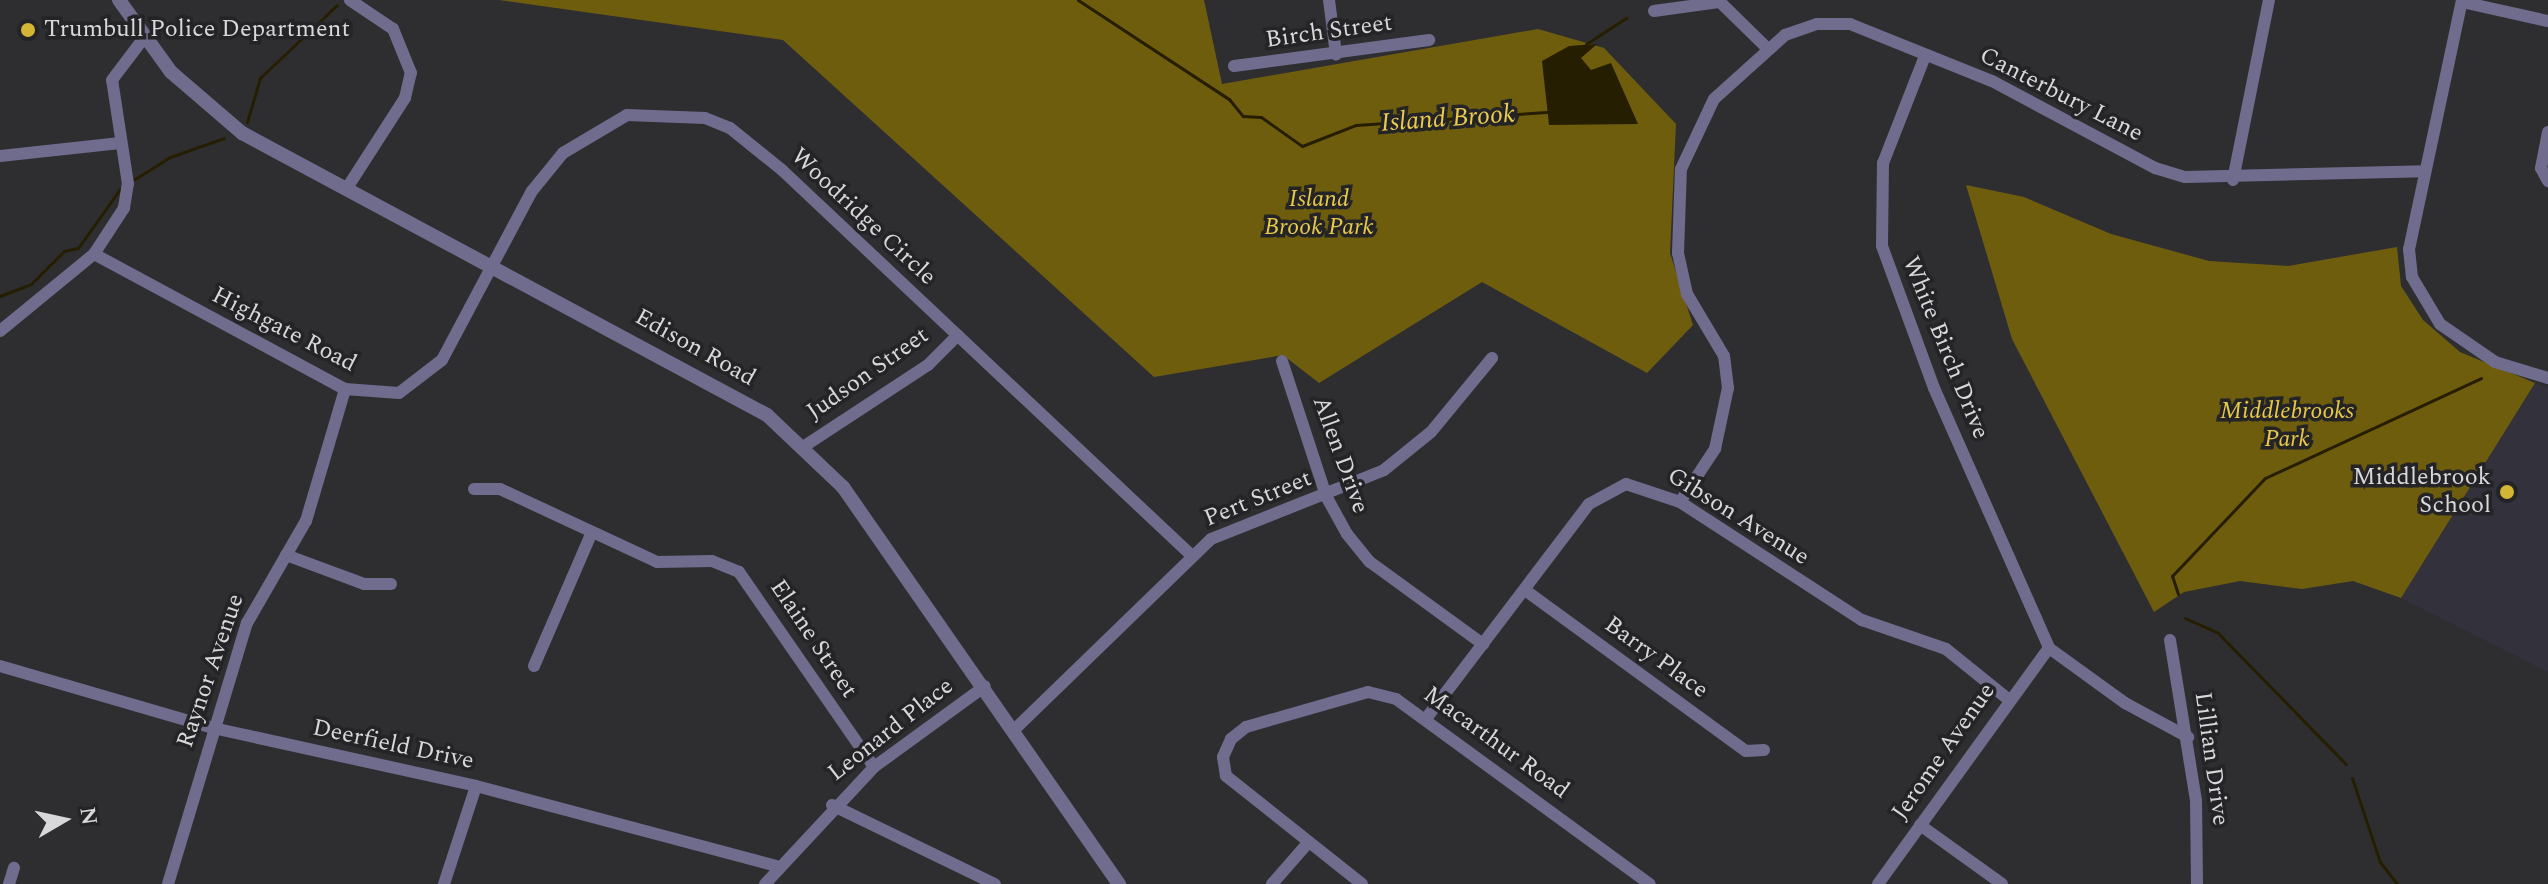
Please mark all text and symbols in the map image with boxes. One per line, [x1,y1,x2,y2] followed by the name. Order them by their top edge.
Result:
[1264,9,1394,55] street label: Birch Street
[44,16,350,44] place label: Trumbull Police Department
[19,21,37,39] marker: Trumbull Police Department
[1975,41,2147,149] street label: Canterbury Lane
[1380,99,1516,139] water label: Island Brook
[784,142,942,292] street label: Woodridge Circle
[1264,186,1374,242] park label: Island Brook Park
[1895,253,1995,443] street label: White Birch Drive
[207,281,361,379] street label: Highgate Road
[629,303,761,393] street label: Edison Road
[801,321,935,427] street label: Judson Street
[1306,393,1374,517] street label: Allen Drive
[2220,398,2354,454] park label: Middlebrooks Park
[1662,462,1814,572] street label: Gibson Avenue
[1200,464,1316,534] street label: Pert Street
[2353,464,2491,520] place label: Middlebrook School
[2498,483,2516,501] marker: Middlebrook School
[763,574,863,704] street label: Elaine Street
[171,590,251,752] street label: Raynor Avenue
[1598,611,1714,705] street label: Barry Place
[822,672,960,788] street label: Leonard Place
[1886,678,2002,826] street label: Jerome Avenue
[1418,680,1574,806] street label: Macarthur Road
[2187,690,2235,828] street label: Lillian Drive
[310,714,476,776] street label: Deerfield Drive
[24,780,104,860] north arrow
[70,805,106,828] text: N

